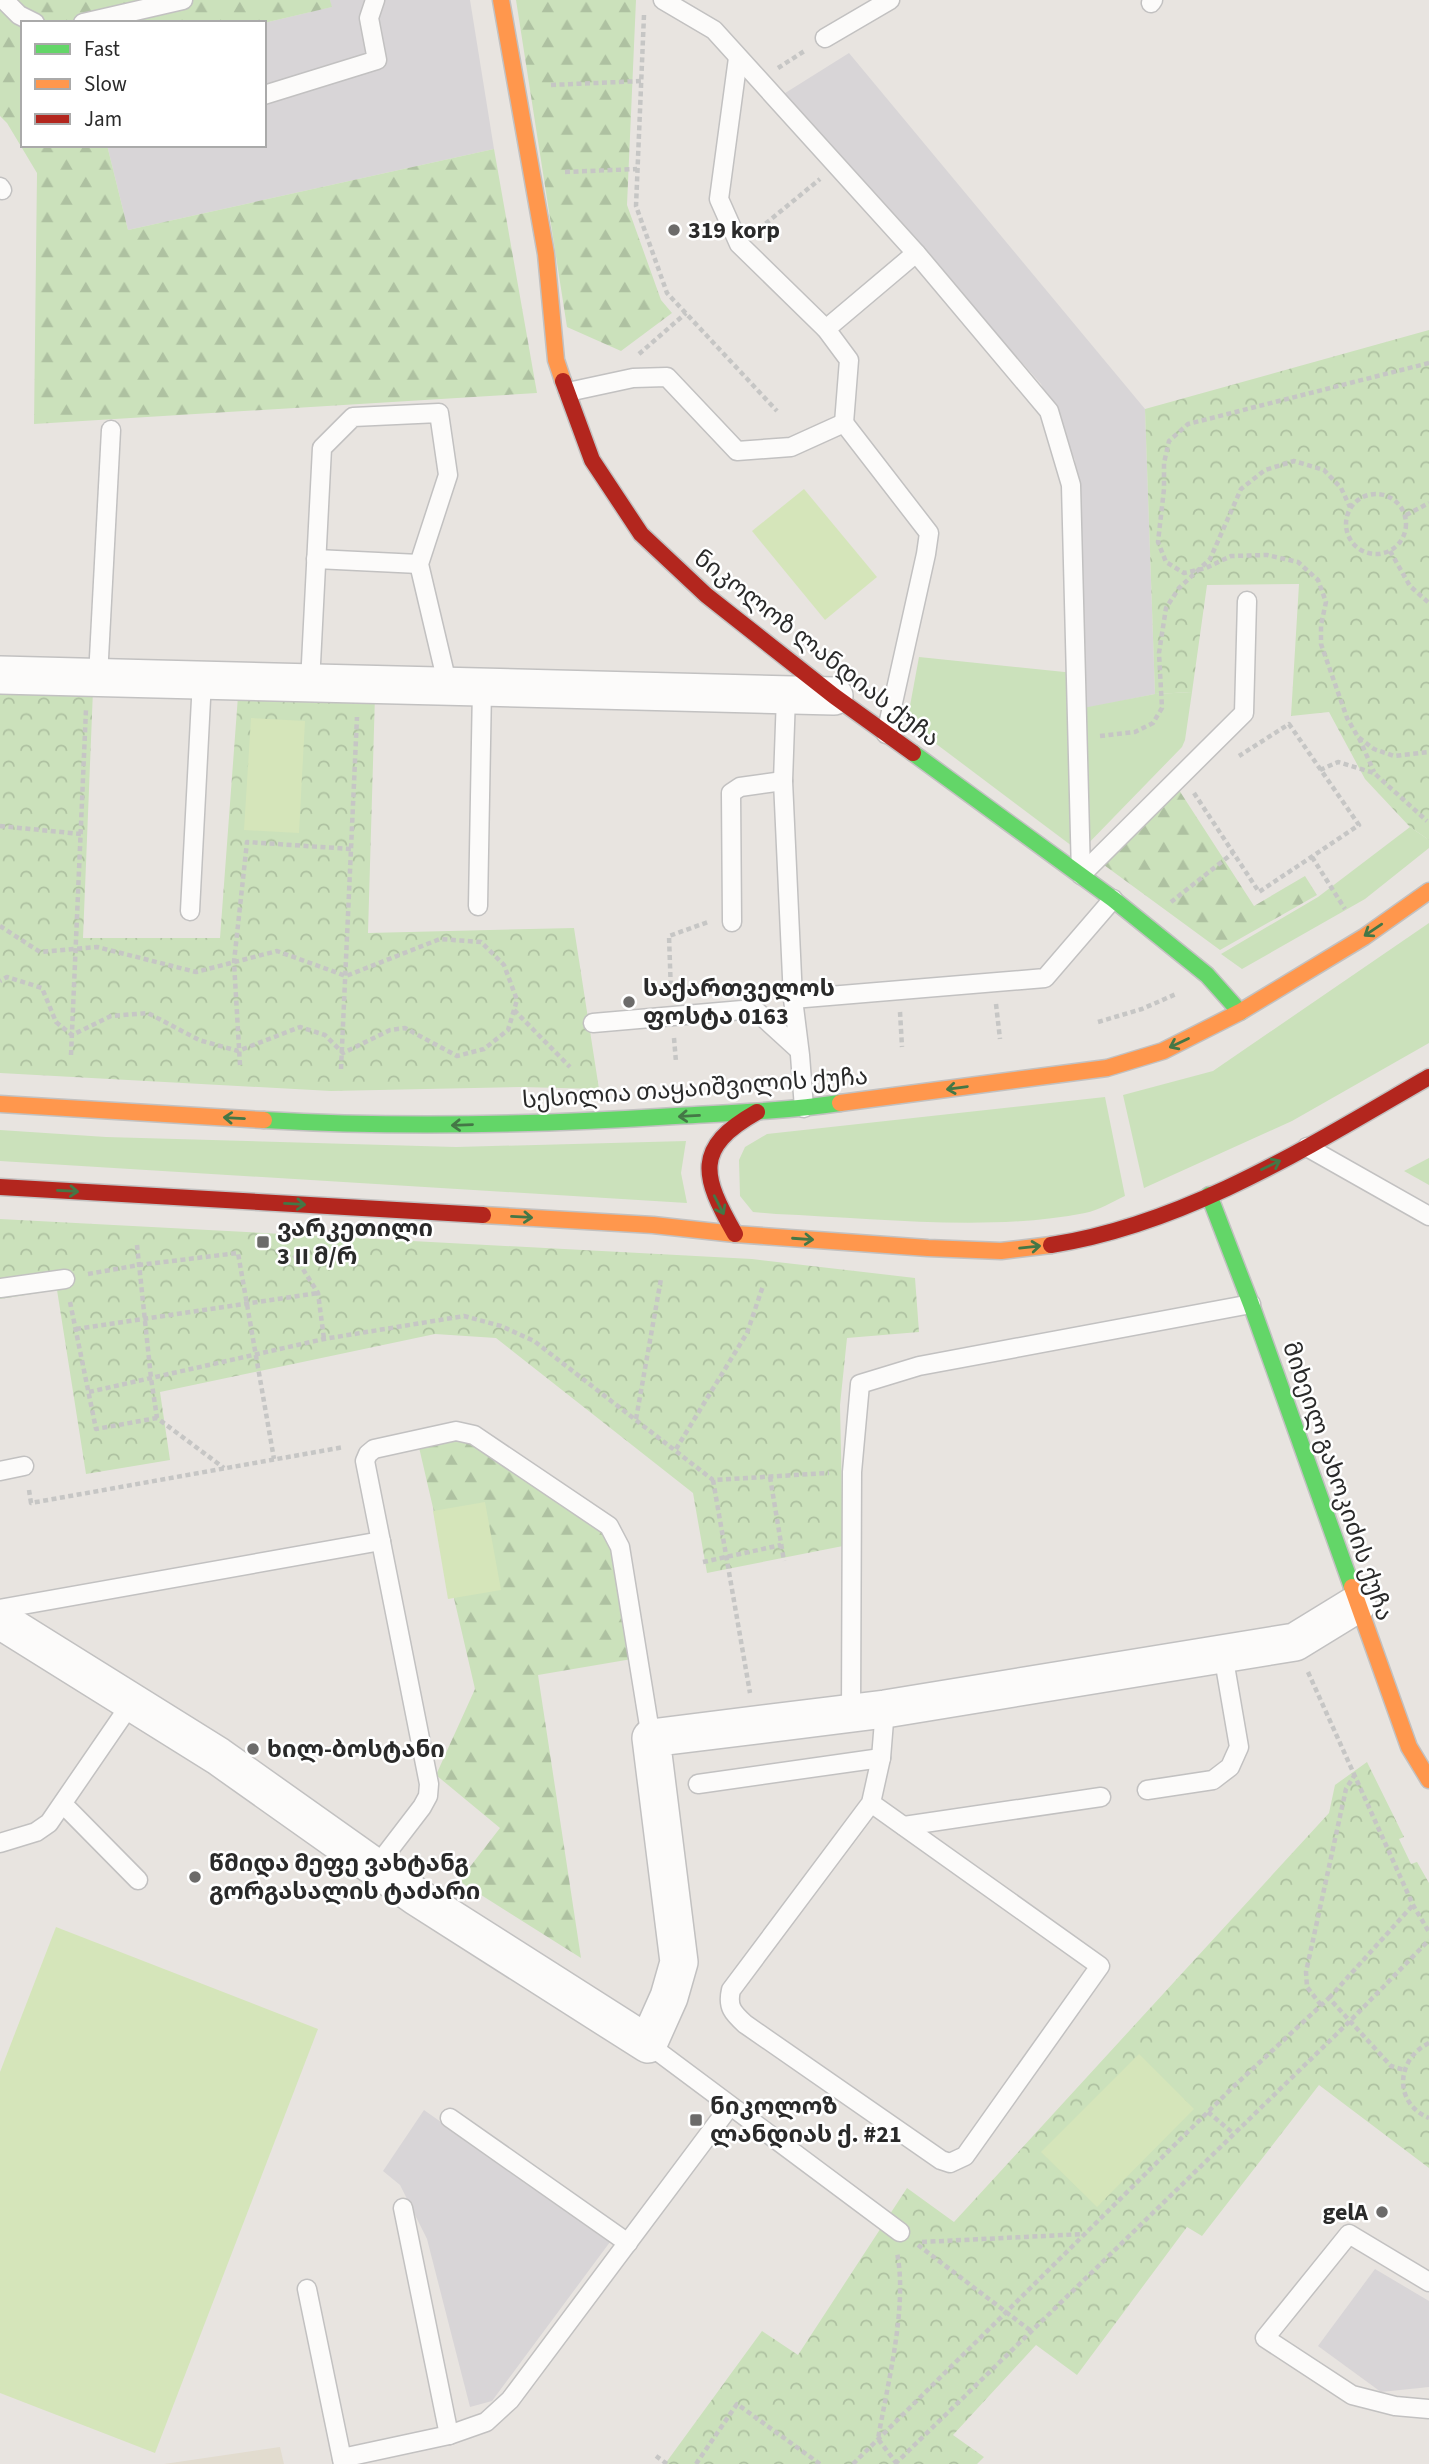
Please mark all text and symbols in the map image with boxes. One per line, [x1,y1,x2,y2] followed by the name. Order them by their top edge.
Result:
[21,21,266,147] legend
[84,34,120,64] text: Fast
[84,69,127,99] text: Slow
[84,104,122,134] text: Jam
[688,213,780,248] place label: 319 korp
[666,222,682,238] marker: 319 korp
[686,541,947,756] street label: ნიკოლოზ ლანდიას ქუჩა
[1364,924,1384,938] one-way arrow
[643,971,835,1034] place label: საქართველოს ფოსტა 0163
[621,994,637,1010] marker: საქართველოს ფოსტა 0163
[1169,1037,1190,1051] one-way arrow
[521,1059,869,1118] street label: სესილია თაყაიშვილის ქუჩა
[946,1081,969,1094] one-way arrow
[678,1109,701,1122] one-way arrow
[224,1111,246,1124] one-way arrow
[450,1118,473,1132] one-way arrow
[1260,1158,1281,1172] one-way arrow
[56,1184,79,1197] one-way arrow
[712,1194,726,1214] one-way arrow
[283,1198,306,1211] one-way arrow
[277,1211,433,1274] place label: ვარკეთილი 3 II მ/რ
[511,1211,533,1224] one-way arrow
[791,1233,814,1246] one-way arrow
[255,1234,271,1250] marker: ვარკეთილი 3 II მ/რ
[1018,1241,1041,1254] one-way arrow
[1273,1337,1402,1626] street label: მიხეილ გახოკიძის ქუჩა
[267,1732,445,1767] place label: ხილ-ბოსტანი
[245,1741,261,1757] marker: ხილ-ბოსტანი
[209,1846,480,1909] place label: წმიდა მეფე ვახტანგ გორგასალის ტაძარი
[187,1869,203,1885] marker: წმიდა მეფე ვახტანგ გორგასალის ტაძარი
[710,2089,902,2152] place label: ნიკოლოზ ლანდიას ქ. #21
[688,2112,704,2128] marker: ნიკოლოზ ლანდიას ქ. #21
[1323,2195,1368,2230] place label: gelA
[1374,2204,1390,2220] marker: gelA

